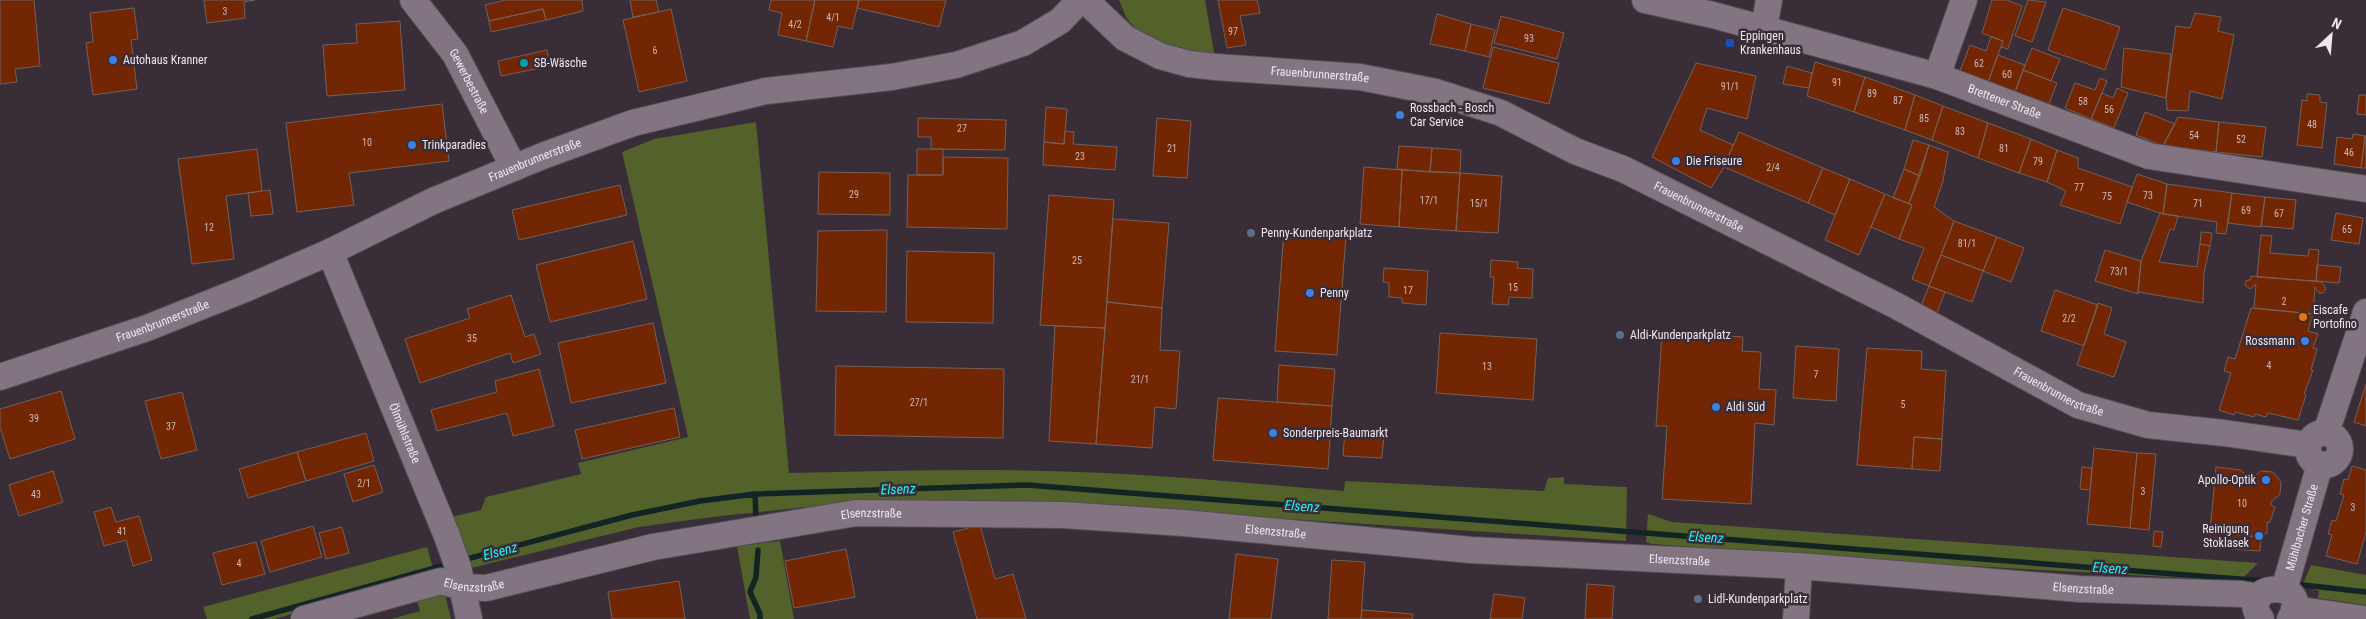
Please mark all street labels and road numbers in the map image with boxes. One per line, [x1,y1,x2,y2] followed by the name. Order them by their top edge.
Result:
[446,46,492,116] street label: Gewerbestraße
[1270,64,1371,86] street label: Frauenbrunnerstraße
[1966,81,2043,122] street label: Brettener Straße
[486,135,584,184] street label: Frauenbrunnerstraße
[1652,179,1746,235] street label: Frauenbrunnerstraße
[114,297,212,345] street label: Frauenbrunnerstraße
[2011,364,2106,419] street label: Frauenbrunnerstraße
[386,401,423,466] street label: Ölmühlstraße
[2283,482,2321,572] street label: Mühlbacher Straße
[840,506,902,522] street label: Elsenzstraße
[1244,522,1307,541] street label: Elsenzstraße
[1649,552,1711,569] street label: Elsenzstraße
[442,575,506,595] street label: Elsenzstraße
[2052,580,2114,597] street label: Elsenzstraße

